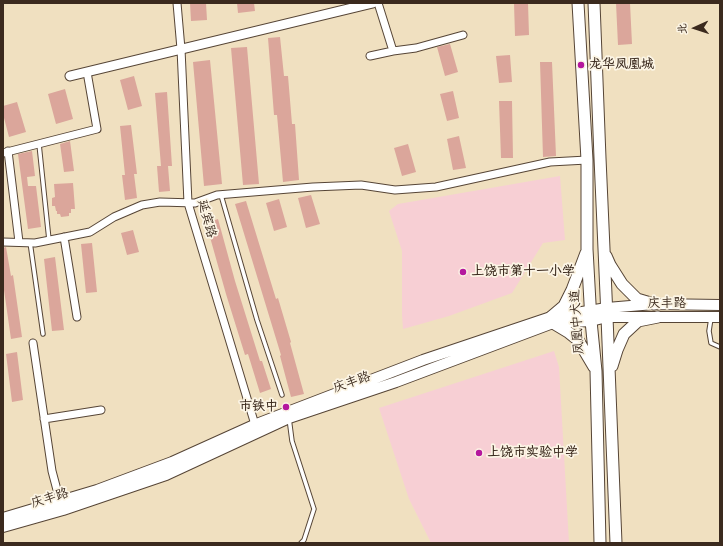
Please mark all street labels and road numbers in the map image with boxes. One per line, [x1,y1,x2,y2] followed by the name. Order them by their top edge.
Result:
[193,198,219,240] street label: 延宾路
[568,289,588,355] street label: 凤凰中大道
[648,296,686,312] street label: 庆丰路
[331,369,373,397] street label: 庆丰路
[29,486,71,512] street label: 庆丰路

